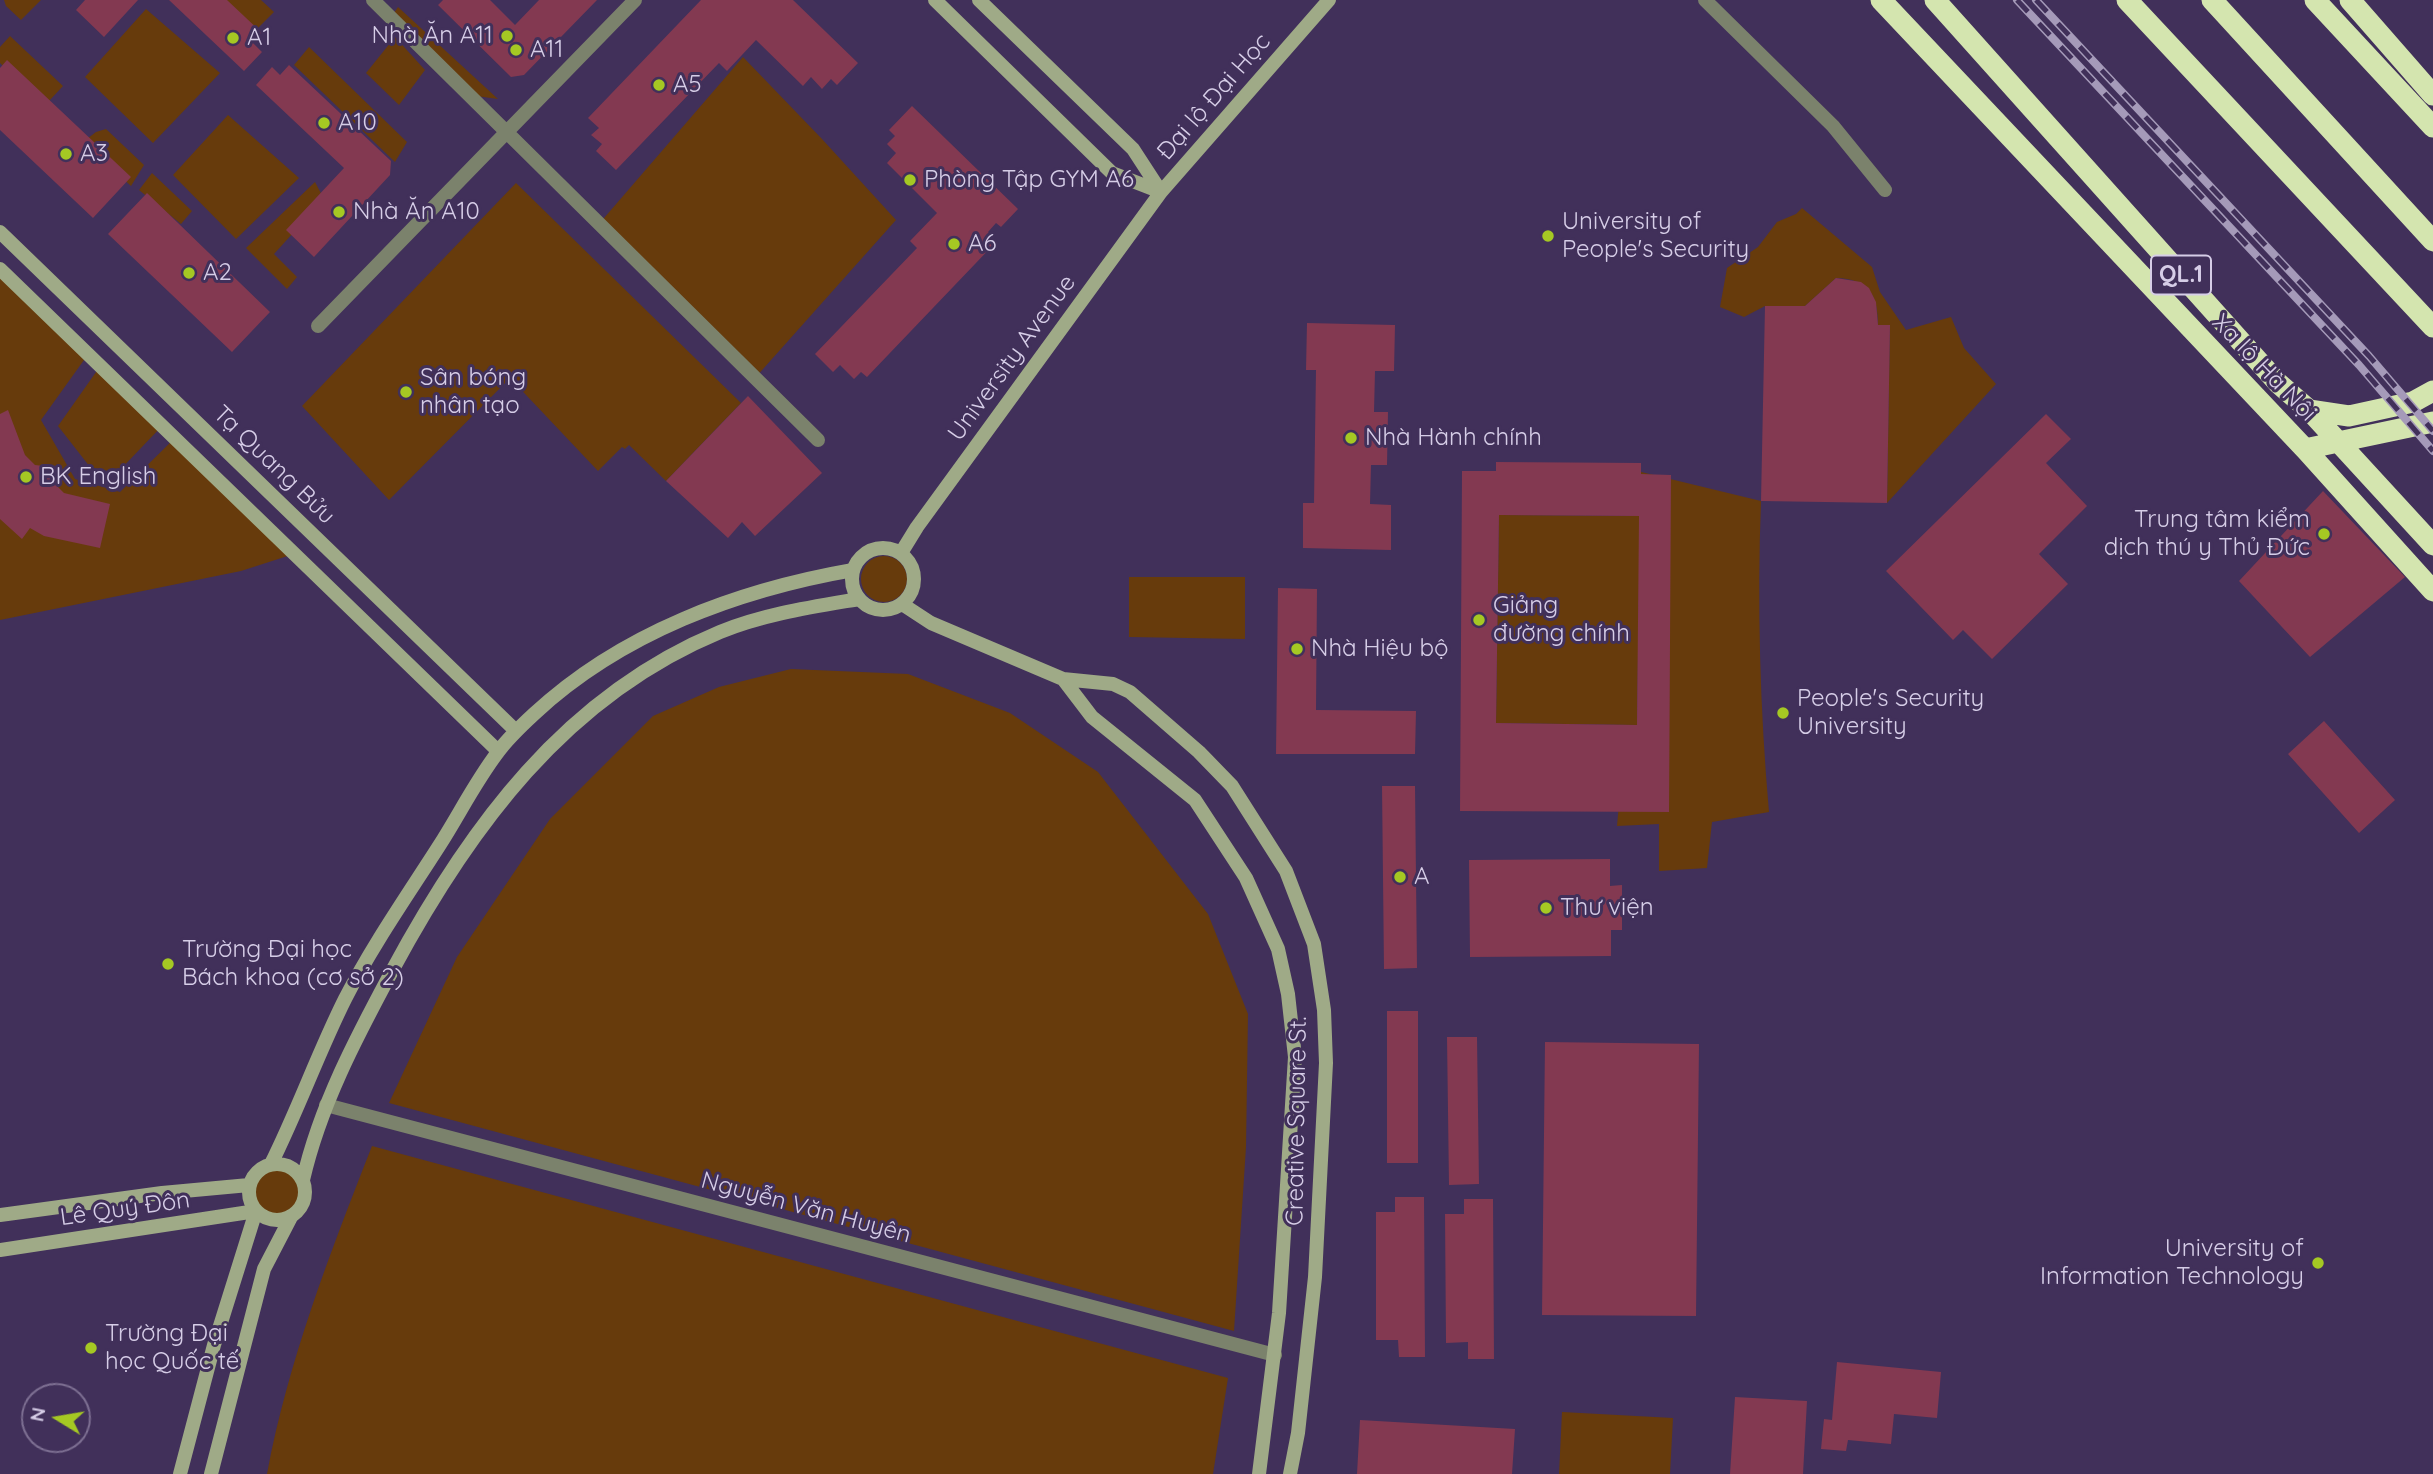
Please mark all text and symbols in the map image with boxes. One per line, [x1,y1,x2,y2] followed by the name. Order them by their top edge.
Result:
[372,22,493,50] place label: Nhà Ăn A11
[247,24,271,52] place label: A1
[499,28,515,44] marker: Nhà Ăn A11
[1151,28,1277,166] street label: Đại lộ Đại Học
[225,30,241,46] marker: A1
[530,36,563,64] place label: A11
[508,42,524,58] marker: A11
[673,71,702,99] place label: A5
[651,77,667,93] marker: A5
[338,109,377,137] place label: A10
[316,115,332,131] marker: A10
[80,140,108,168] place label: A3
[58,146,74,162] marker: A3
[924,166,1134,194] place label: Phòng Tập GYM A6
[902,172,918,188] marker: Phòng Tập GYM A6
[353,198,480,226] place label: Nhà Ăn A10
[331,204,347,220] marker: Nhà Ăn A10
[1562,208,1749,264] place label: University of People's Security
[1540,228,1556,244] marker: University of People's Security
[968,230,996,258] place label: A6
[946,236,962,252] marker: A6
[2151,256,2211,294] road number: QL.1
[203,259,232,287] place label: A2
[181,265,197,281] marker: A2
[942,269,1082,447] street label: University Avenue
[2206,308,2322,428] street label: Xa lộ Hà Nội
[420,364,526,420] place label: Sân bóng nhân tạo
[398,384,414,400] marker: Sân bóng nhân tạo
[207,400,341,530] street label: Tạ Quang Bửu
[1365,424,1542,452] place label: Nhà Hành chính
[1343,430,1359,446] marker: Nhà Hành chính
[40,463,156,491] place label: BK English
[18,469,34,485] marker: BK English
[2104,506,2310,562] place label: Trung tâm kiểm dịch thú y Thủ Đức
[2316,526,2332,542] marker: Trung tâm kiểm dịch thú y Thủ Đức
[1493,592,1630,648] place label: Giảng đường chính
[1471,612,1487,628] marker: Giảng đường chính
[1311,635,1448,663] place label: Nhà Hiệu bộ
[1289,641,1305,657] marker: Nhà Hiệu bộ
[1797,685,1984,741] place label: People's Security University
[1775,705,1791,721] marker: People's Security University
[1414,863,1430,891] place label: A
[1392,869,1408,885] marker: A
[1560,894,1654,922] place label: Thư viện
[1538,900,1554,916] marker: Thư viện
[182,936,404,992] place label: Trường Đại học Bách khoa (cơ sở 2)
[160,956,176,972] marker: Trường Đại học Bách khoa (cơ sở 2)
[1281,1016,1313,1226] street label: Creative Square St.
[698,1166,914,1250] street label: Nguyễn Văn Huyên
[58,1186,192,1232] street label: Lê Quý Đôn
[2040,1235,2304,1291] place label: University of Information Technology
[2310,1255,2326,1271] marker: University of Information Technology
[105,1320,239,1376] place label: Trường Đại học Quốc tế
[83,1340,99,1356] marker: Trường Đại học Quốc tế
[21,1383,91,1453] north arrow
[24,1405,50,1424] text: N

